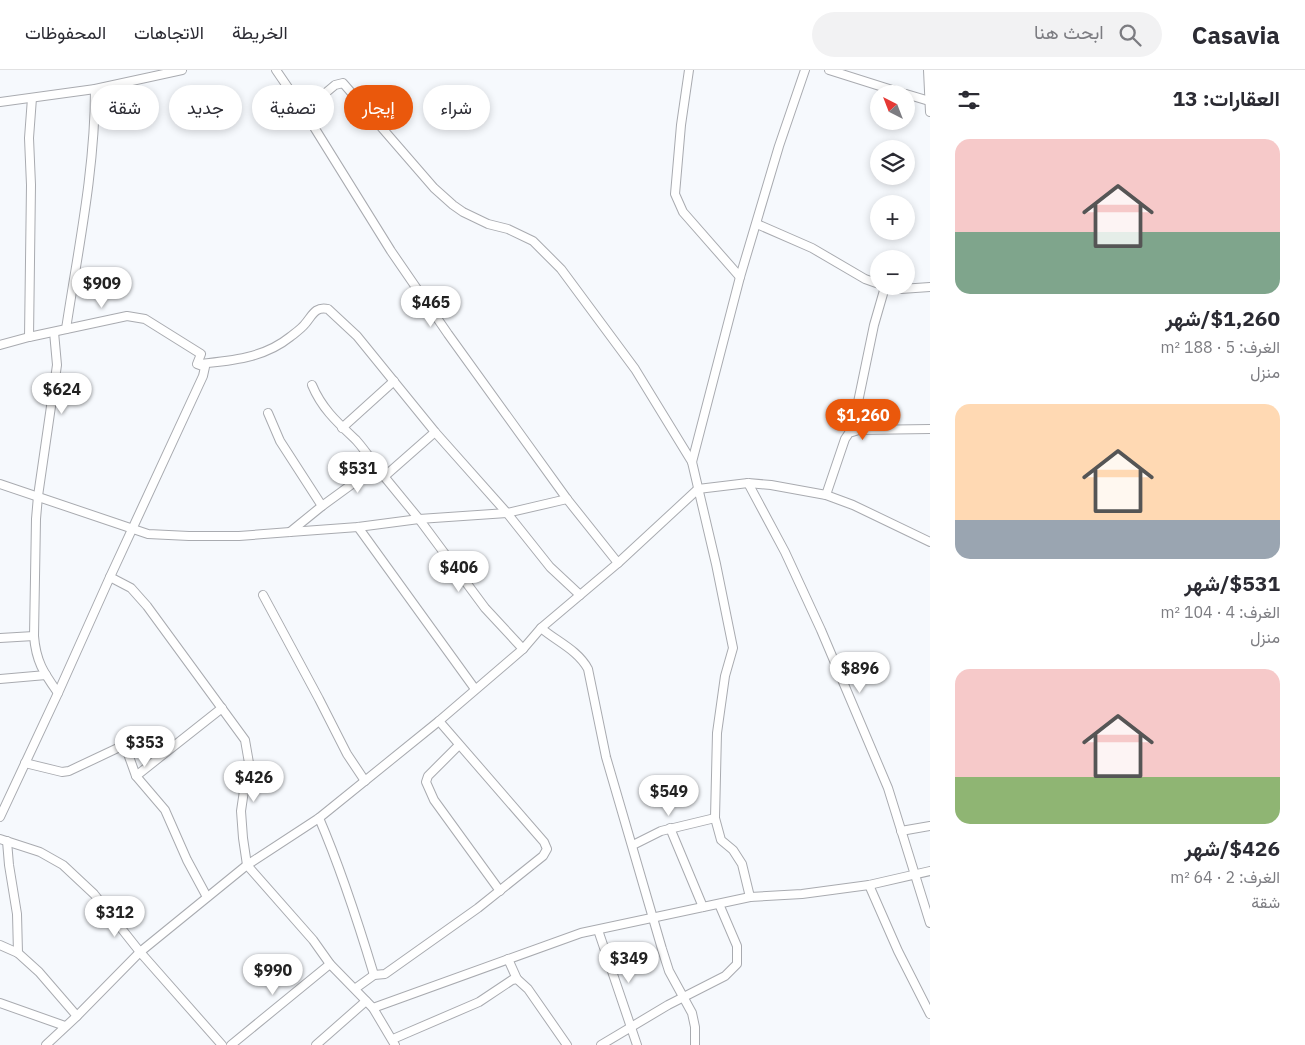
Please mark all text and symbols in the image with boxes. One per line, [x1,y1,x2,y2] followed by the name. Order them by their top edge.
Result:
[812,12,1162,57] search box
[1192,19,1280,51] text: Casavia
[1034,20,1104,44] text: ابحث هنا
[25,21,106,44] text: المحفوظات
[134,21,204,44] text: الاتجاهات
[232,21,288,44] text: الخريطة
[1116,21,1144,49] icon: search
[1173,84,1280,112] text: العقارات: 13
[91,85,159,130] chip: شقة
[169,85,242,130] chip: جديد
[252,85,334,130] chip: تصفية
[344,85,413,130] chip: إيجار
[423,85,490,130] chip: شراء
[870,85,915,130] north arrow
[870,85,915,295] map controls
[955,86,983,114] icon: filters
[870,140,915,185] button: layers
[1073,171,1163,261] icon: home
[870,195,915,240] button: +
[870,250,915,295] button: −
[72,266,132,309] pin: $909
[83,273,121,293] text: $909
[401,286,461,328] pin: $465
[412,292,450,312] text: $465
[1165,304,1280,332] text: $1,260/شهر
[1161,337,1280,357] text: الغرف: 5 · 188 m²
[1250,362,1280,382] text: منزل
[32,372,92,415] pin: $624
[43,379,81,399] text: $624
[822,398,904,441] pin: $1,260
[837,405,889,425] text: $1,260
[1073,436,1163,526] icon: home
[328,452,388,494] pin: $531
[339,458,377,478] text: $531
[429,550,489,593] pin: $406
[440,557,478,577] text: $406
[1184,569,1280,597] text: $531/شهر
[1161,602,1280,622] text: الغرف: 4 · 104 m²
[1250,627,1280,647] text: منزل
[830,652,890,694] pin: $896
[841,658,879,678] text: $896
[1073,701,1163,791] icon: home
[115,726,175,768] pin: $353
[126,732,164,752] text: $353
[224,760,284,803] pin: $426
[235,767,273,787] text: $426
[639,774,699,817] pin: $549
[650,781,688,801] text: $549
[1184,834,1280,862] text: $426/شهر
[1170,867,1280,887] text: الغرف: 2 · 64 m²
[1251,892,1280,912] text: شقة
[85,896,145,938] pin: $312
[96,902,134,922] text: $312
[599,942,659,984] pin: $349
[610,948,648,968] text: $349
[243,954,303,996] pin: $990
[254,960,292,980] text: $990

